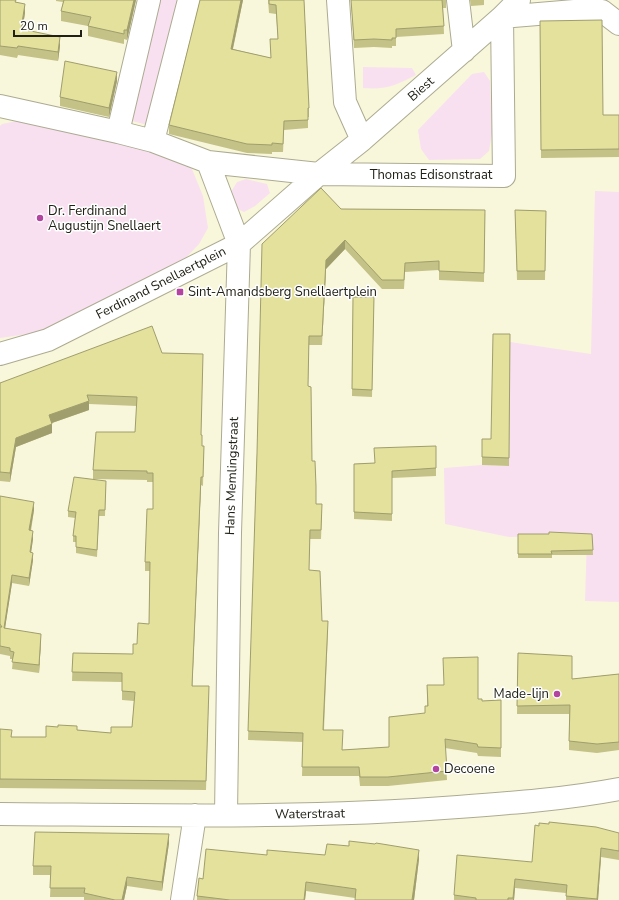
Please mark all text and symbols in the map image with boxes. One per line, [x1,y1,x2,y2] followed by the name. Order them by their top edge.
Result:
[14,12,81,38] scale bar
[20,18,48,34] text: 20 m
[404,72,438,105] street label: Biest
[370,166,493,184] street label: Thomas Edisonstraat
[48,202,161,235] place label: Dr. Ferdinand Augustijn Snellaert
[35,213,45,223] marker: Dr. Ferdinand Augustijn Snellaert
[93,242,229,324] street label: Ferdinand Snellaertplein
[188,283,377,301] place label: Sint-Amandsberg Snellaertplein
[175,287,185,297] marker: Sint-Amandsberg Snellaertplein
[221,416,243,536] street label: Hans Memlingstraat
[494,685,549,703] place label: Made-lijn
[552,689,562,699] marker: Made-lijn
[444,760,495,778] place label: Decoene
[431,764,441,774] marker: Decoene
[275,804,346,824] street label: Waterstraat

